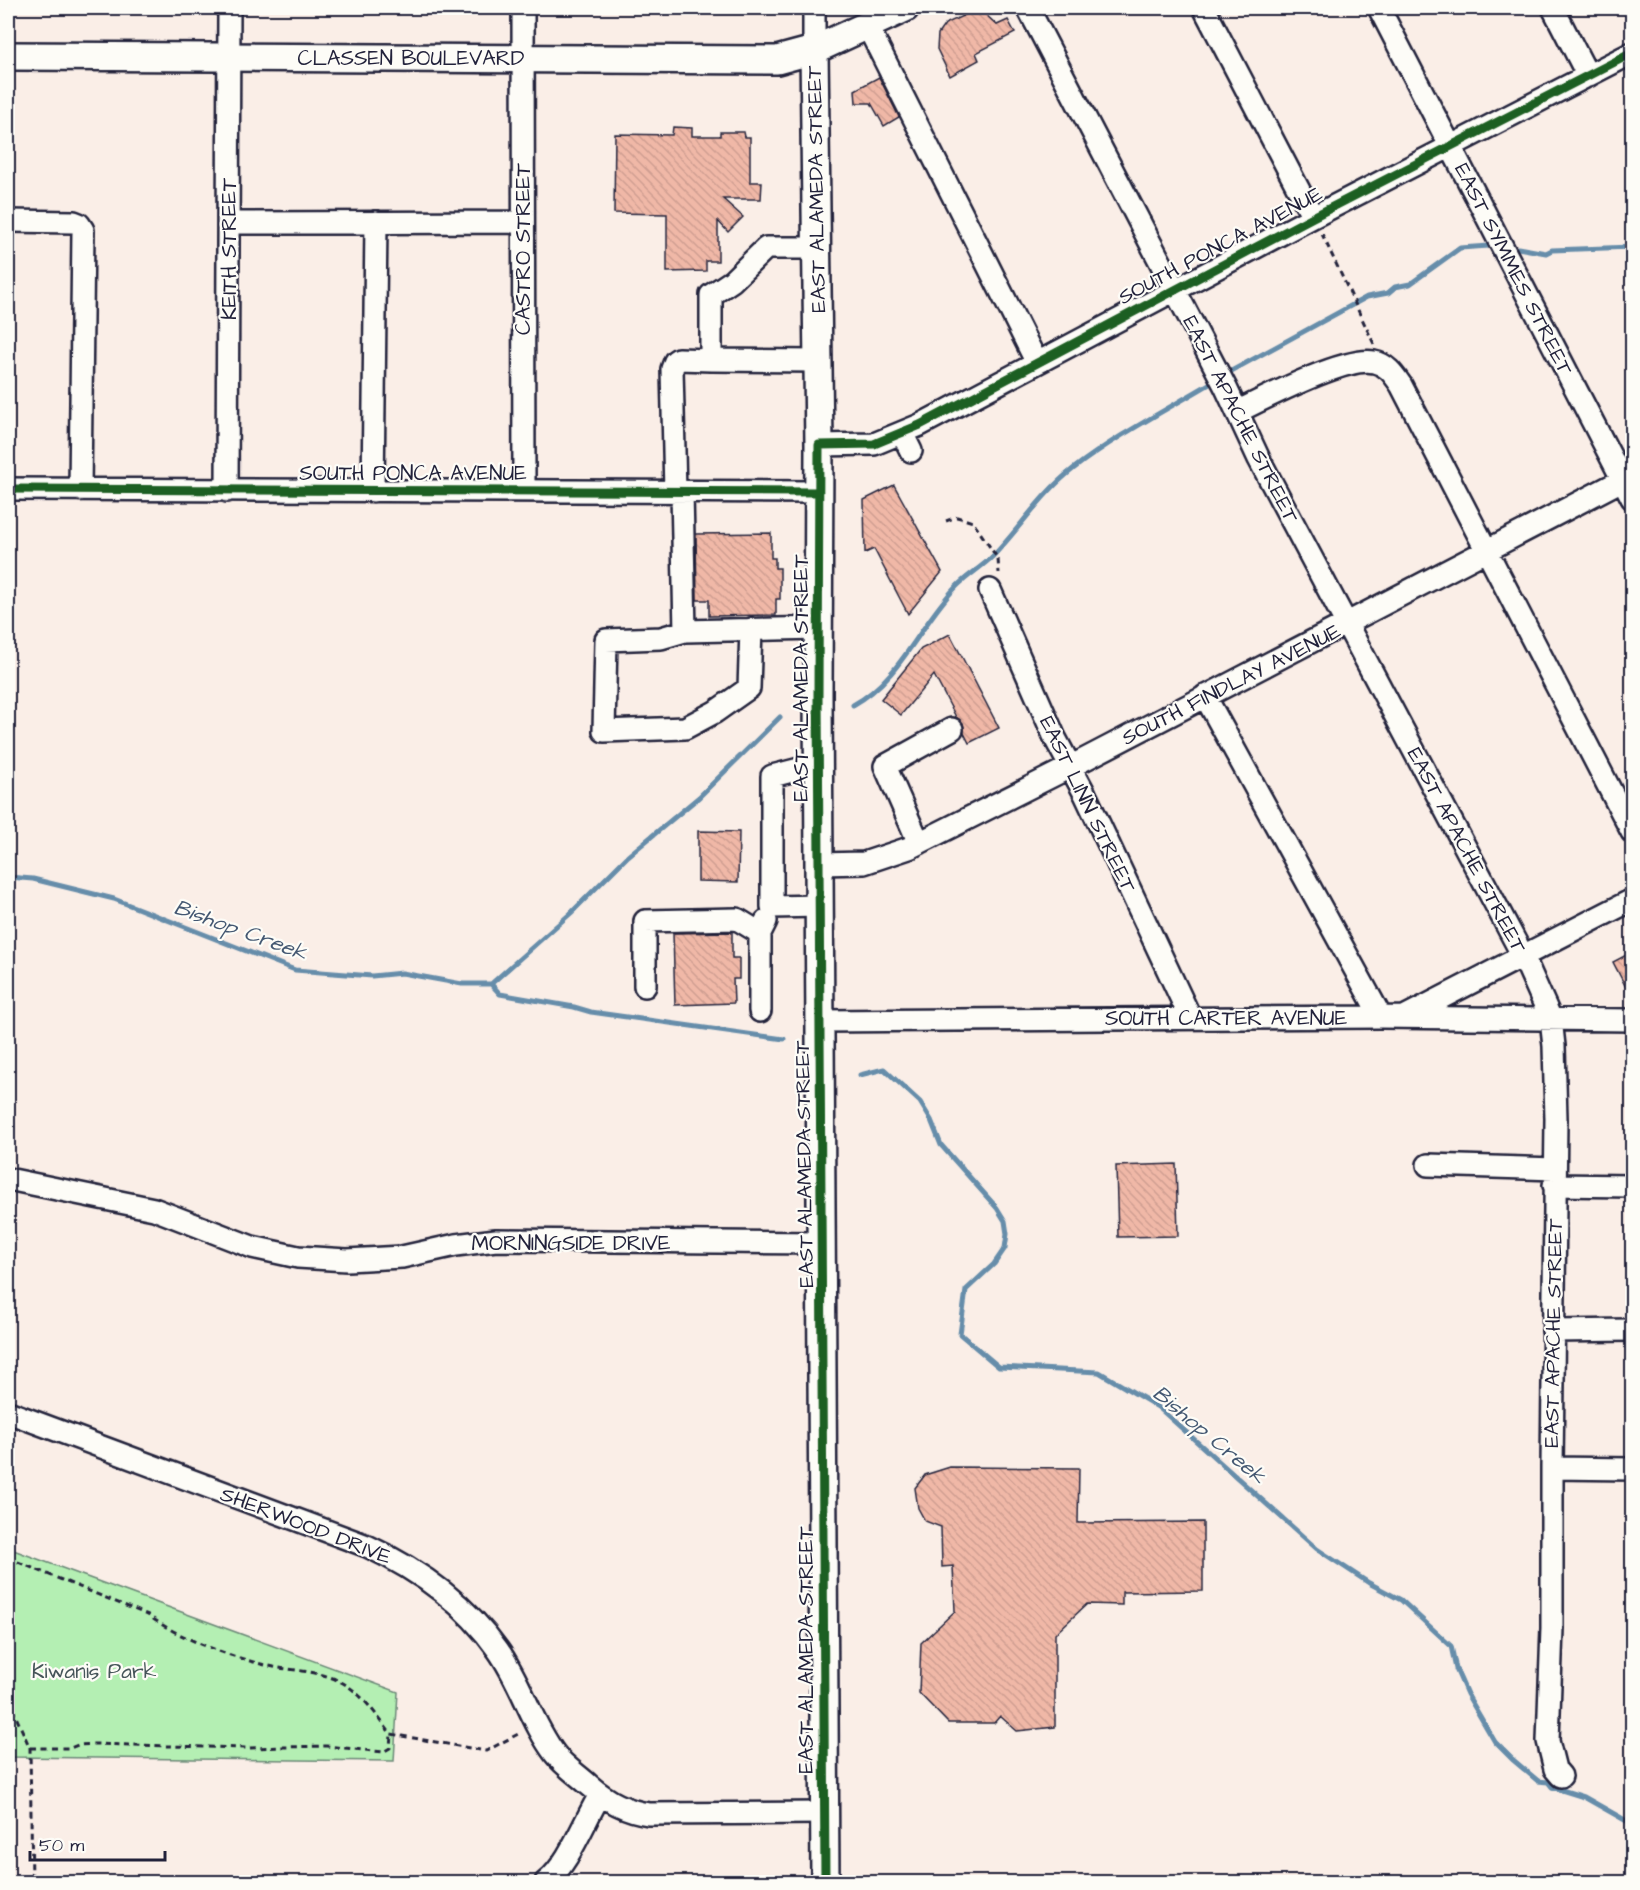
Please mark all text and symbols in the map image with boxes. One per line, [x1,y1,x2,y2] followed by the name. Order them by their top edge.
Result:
[298,44,525,73] street label: CLASSEN BOULEVARD
[800,64,833,313] street label: EAST ALAMEDA STREET
[1447,158,1580,381] street label: EAST SYMMES STREET
[509,162,538,335] street label: CASTRO STREET
[215,177,244,320] street label: KEITH STREET
[1113,179,1328,312] street label: SOUTH PONCA AVENUE
[1176,311,1306,529] street label: EAST APACHE STREET
[299,459,527,488] street label: SOUTH PONCA AVENUE
[787,554,816,802] street label: EAST ALAMEDA STREET
[1117,616,1346,752] street label: SOUTH FINDLAY AVENUE
[1032,711,1143,898] street label: EAST LINN STREET
[1400,742,1534,959] street label: EAST APACHE STREET
[170,892,312,969] water label: Bishop Creek
[1105,1004,1348,1033] street label: SOUTH CARTER AVENUE
[788,1039,821,1288] street label: EAST ALAMEDA STREET
[1537,1217,1570,1448] street label: EAST APACHE STREET
[472,1229,671,1258] street label: MORNINGSIDE DRIVE
[1146,1378,1273,1492] water label: Bishop Creek
[216,1480,396,1572] street label: SHERWOOD DRIVE
[792,1526,821,1774] street label: EAST ALAMEDA STREET
[32,1657,156,1686] park label: Kiwanis Park
[30,1824,165,1862] scale bar
[39,1833,84,1858] text: 50 m

